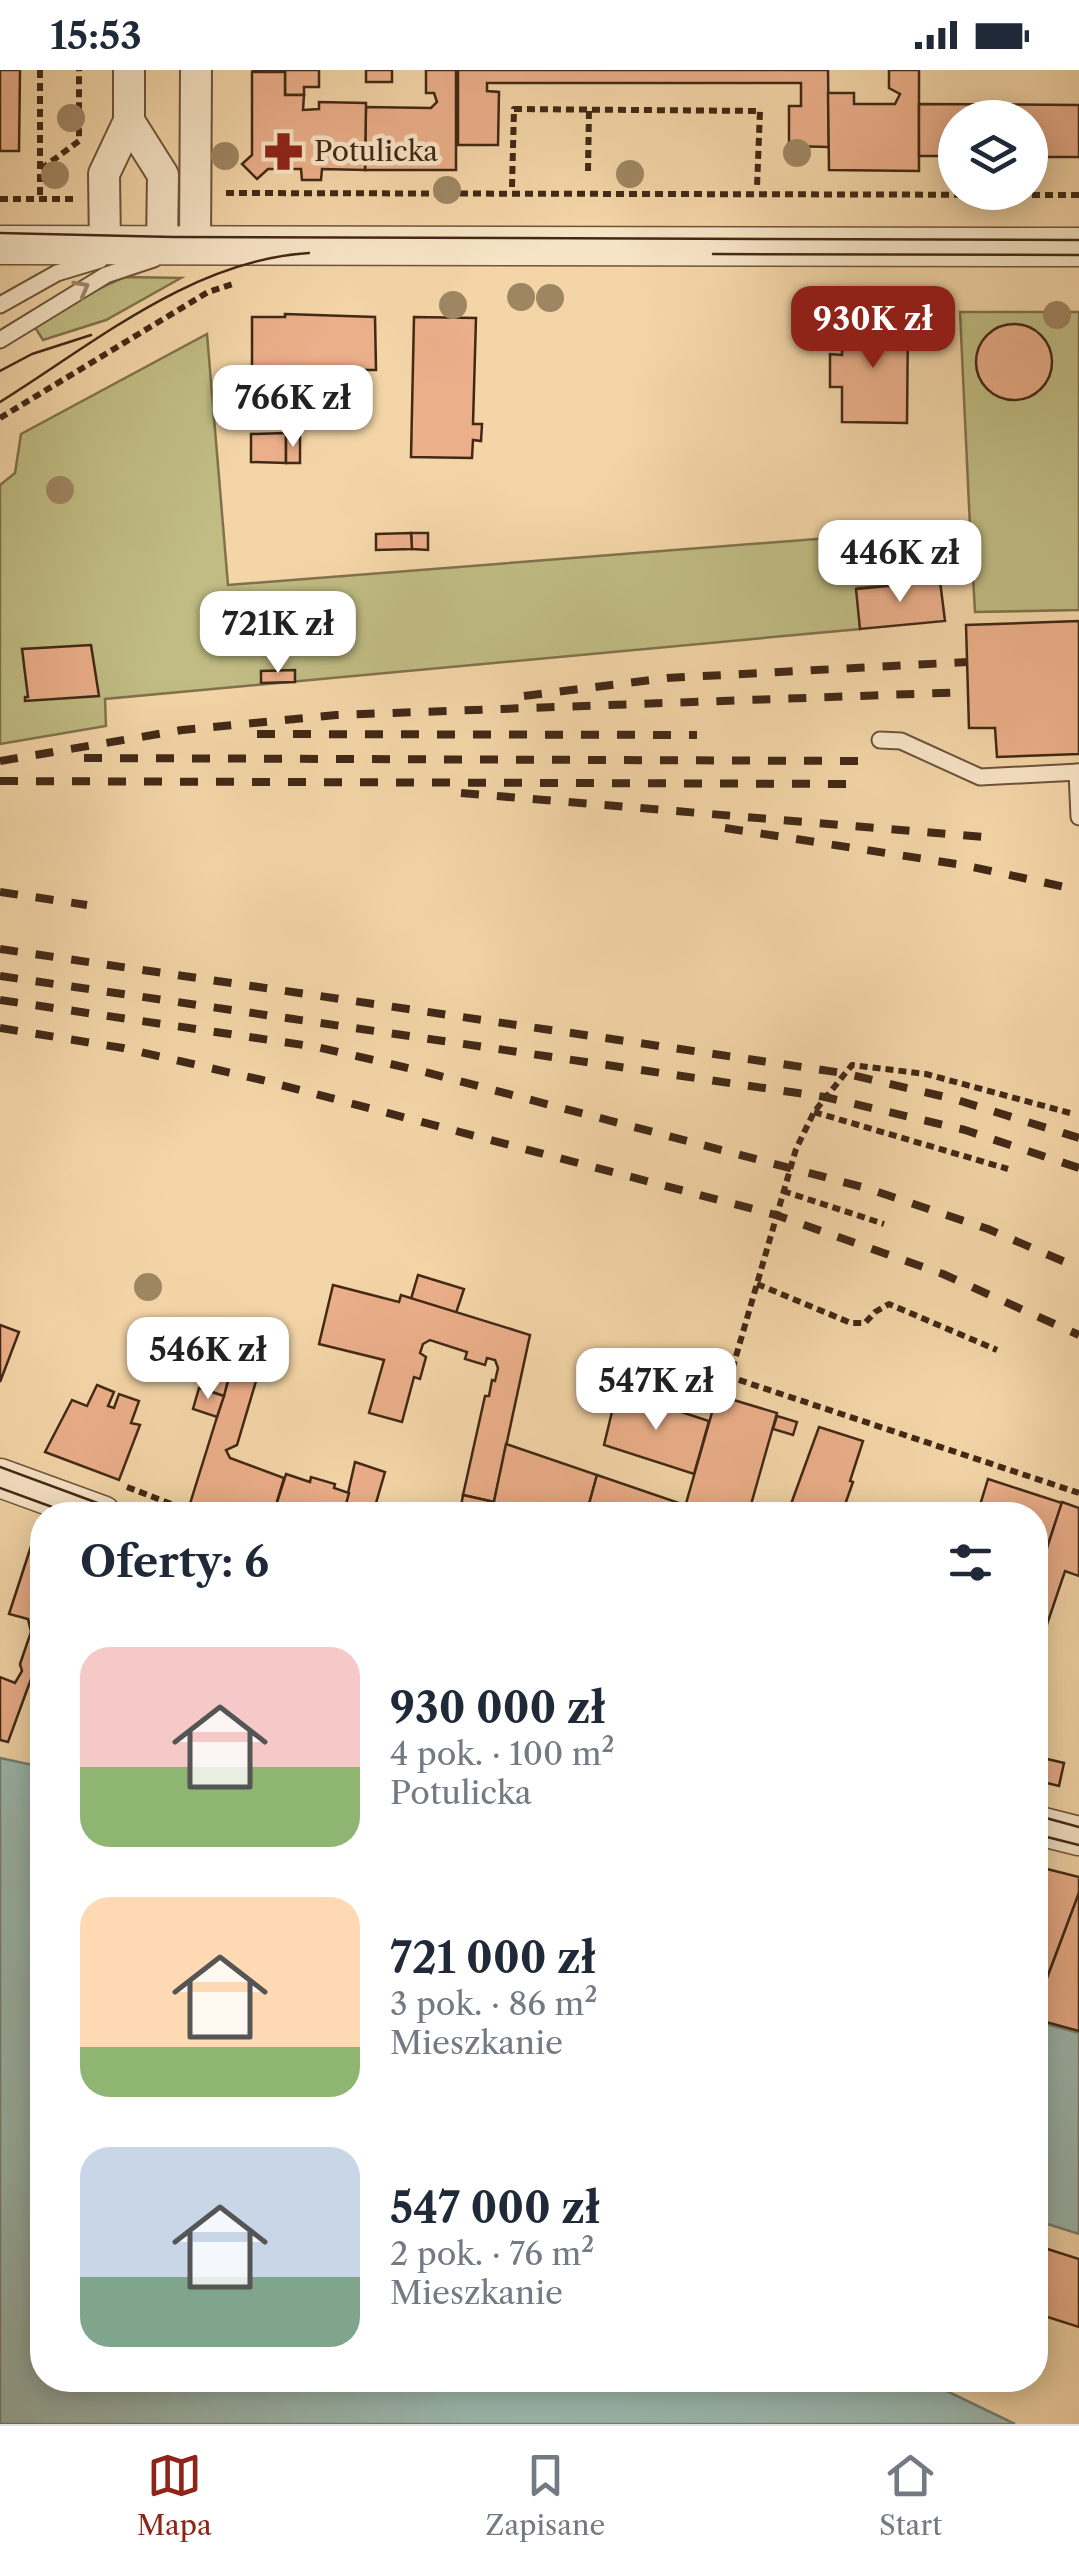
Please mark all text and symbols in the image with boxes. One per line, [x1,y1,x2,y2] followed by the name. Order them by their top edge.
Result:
[50,12,142,59] text: 15:53
[938,100,1048,210] map controls
[938,100,1048,210] button: layers
[263,130,305,172] pharmacy icon: Potulicka
[314,134,438,168] place label: Potulicka
[72,280,90,300] one-way arrow
[781,286,965,371] pin: 930K zł
[813,299,933,338] text: 930K zł
[201,365,385,450] pin: 766K zł
[235,378,351,417] text: 766K zł
[808,520,992,605] pin: 446K zł
[840,533,960,572] text: 446K zł
[186,591,370,676] pin: 721K zł
[222,604,334,643] text: 721K zł
[116,1317,300,1402] pin: 546K zł
[149,1330,267,1369] text: 546K zł
[564,1348,748,1433] pin: 547K zł
[598,1361,714,1400] text: 547K zł
[943,1535,998,1590] icon: filters
[80,1536,269,1588] text: Oferty: 6
[390,1682,606,1734] text: 930 000 zł
[160,1687,280,1807] icon: home
[390,1734,615,1773] text: 4 pok. · 100 m²
[390,1773,532,1812] text: Potulicka
[390,1932,596,1984] text: 721 000 zł
[160,1937,280,2057] icon: home
[390,1984,598,2023] text: 3 pok. · 86 m²
[390,2023,563,2062] text: Mieszkanie
[390,2182,600,2234] text: 547 000 zł
[160,2187,280,2307] icon: home
[390,2234,594,2273] text: 2 pok. · 76 m²
[390,2273,563,2312] text: Mieszkanie
[137,2448,212,2542] tab: Mapa
[486,2448,605,2542] tab: Zapisane
[879,2448,942,2542] tab: Start

